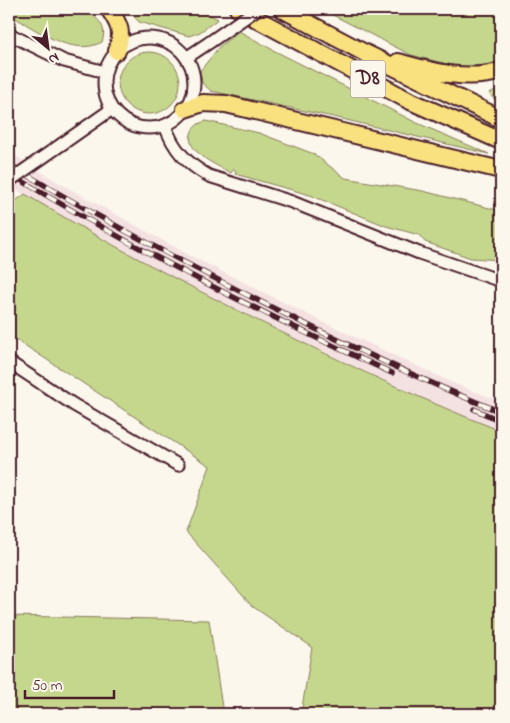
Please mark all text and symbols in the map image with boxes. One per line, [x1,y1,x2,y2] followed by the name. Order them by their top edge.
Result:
[22,22,72,72] north arrow
[44,47,63,70] text: N
[350,61,386,98] road number: D8
[25,668,114,700] scale bar
[32,675,63,697] text: 50 m

